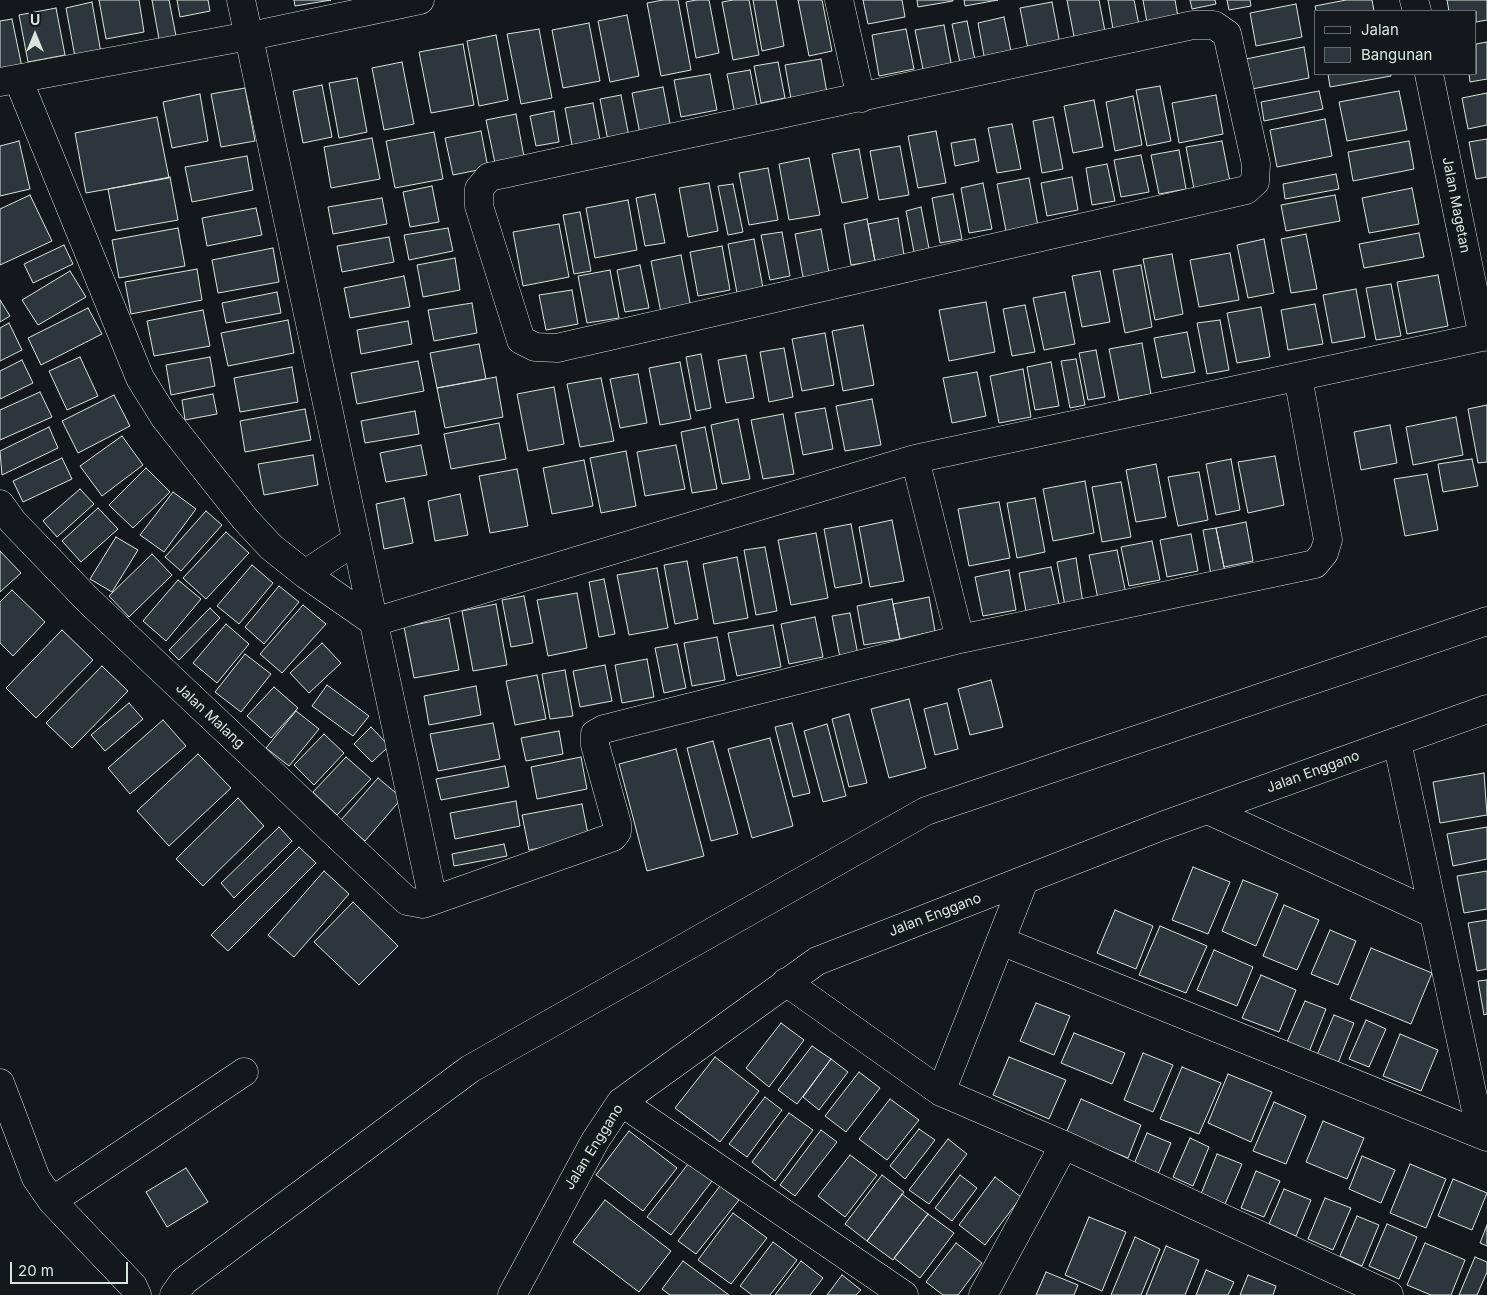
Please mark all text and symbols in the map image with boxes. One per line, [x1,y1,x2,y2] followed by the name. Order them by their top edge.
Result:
[10,10,60,60] north arrow
[1314,10,1477,75] legend
[30,11,40,28] text: U
[1361,20,1399,39] text: Jalan
[1361,45,1432,64] text: Bangunan
[1438,156,1474,254] street label: Jalan Magetan
[172,680,248,752] street label: Jalan Malang
[1264,747,1362,797] street label: Jalan Enggano
[886,890,984,940] street label: Jalan Enggano
[561,1101,627,1193] street label: Jalan Enggano
[12,1252,130,1284] scale bar
[18,1261,54,1280] text: 20 m

